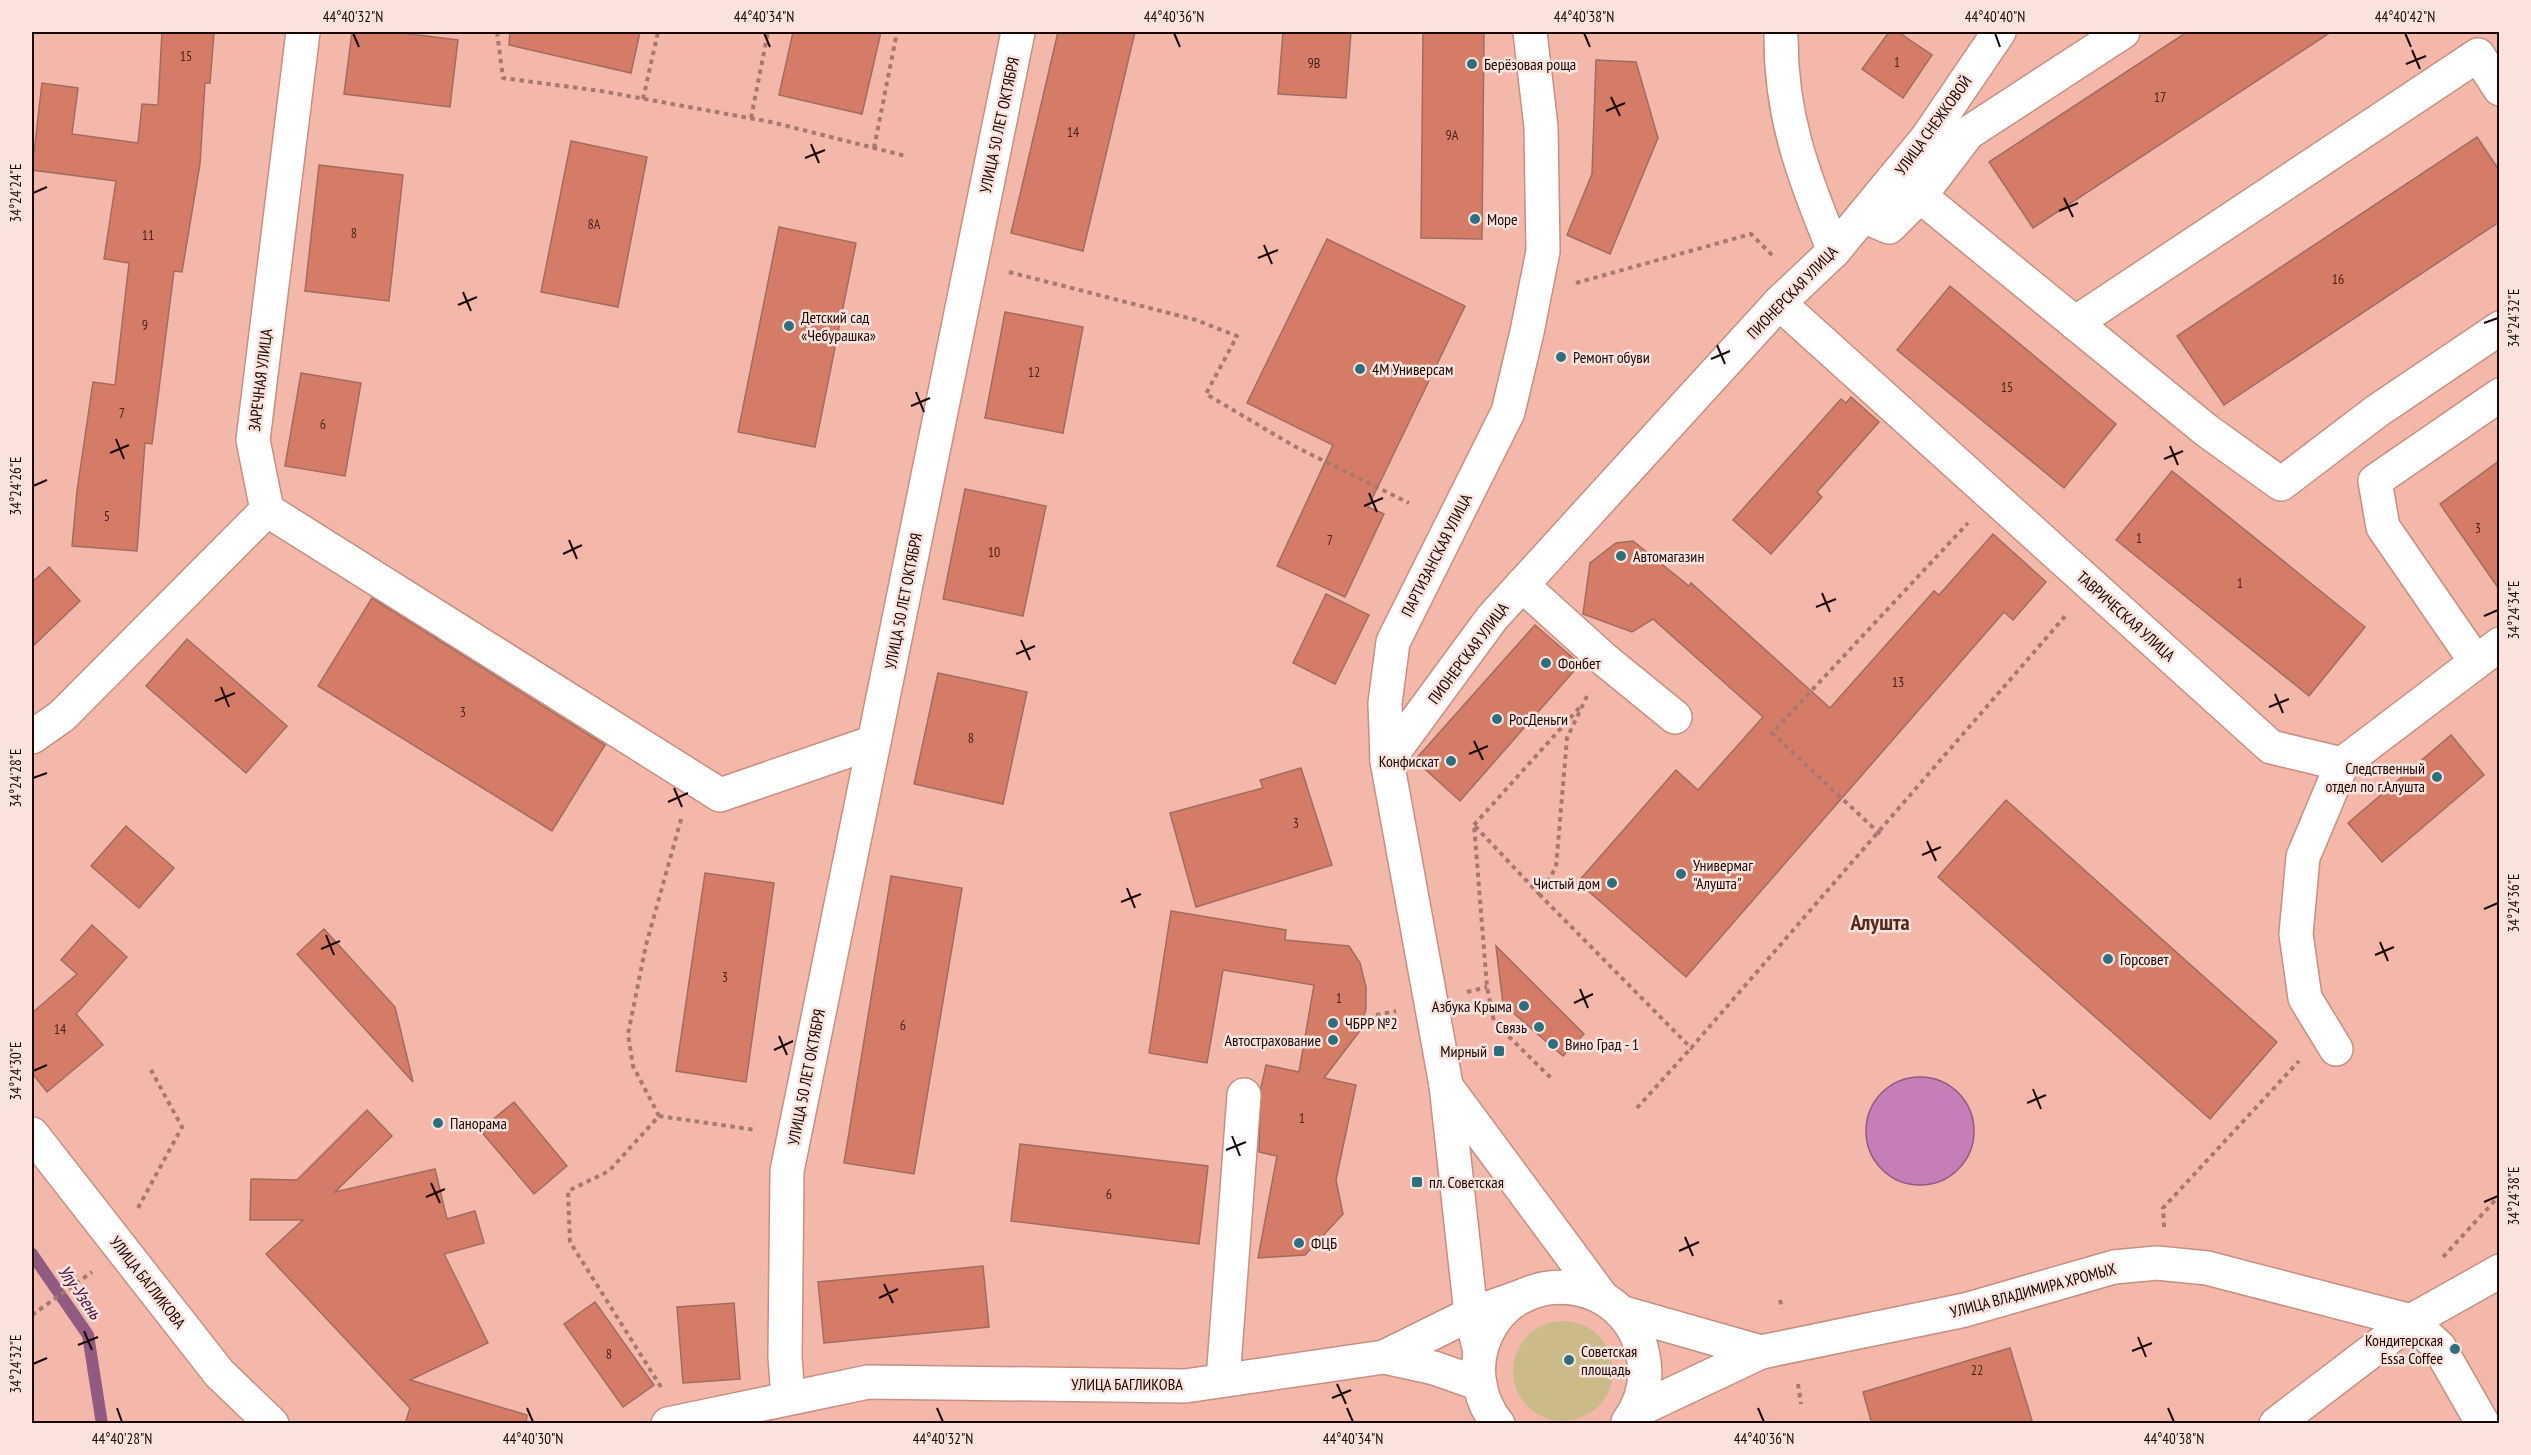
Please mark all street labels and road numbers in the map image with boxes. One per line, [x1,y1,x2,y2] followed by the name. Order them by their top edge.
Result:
[975,55,1023,195] street label: УЛИЦА 50 ЛЕТ ОКТЯБРЯ
[1890,72,1976,178] street label: УЛИЦА СНЕЖКОВОЙ
[1743,241,1842,343] street label: ПИОНЕРСКАЯ УЛИЦА
[244,327,276,432] street label: ЗАРЕЧНАЯ УЛИЦА
[1396,490,1476,620] street label: ПАРТИЗАНСКАЯ УЛИЦА
[880,531,926,671] street label: УЛИЦА 50 ЛЕТ ОКТЯБРЯ
[2073,567,2180,666] street label: ТАВРИЧЕСКАЯ УЛИЦА
[1423,598,1513,708] street label: ПИОНЕРСКАЯ УЛИЦА
[783,1007,829,1147] street label: УЛИЦА 50 ЛЕТ ОКТЯБРЯ
[106,1232,190,1332] street label: УЛИЦА БАГЛИКОВА
[1948,1258,2118,1322] street label: УЛИЦА ВЛАДИМИРА ХРОМЫХ
[1071,1374,1183,1394] street label: УЛИЦА БАГЛИКОВА

